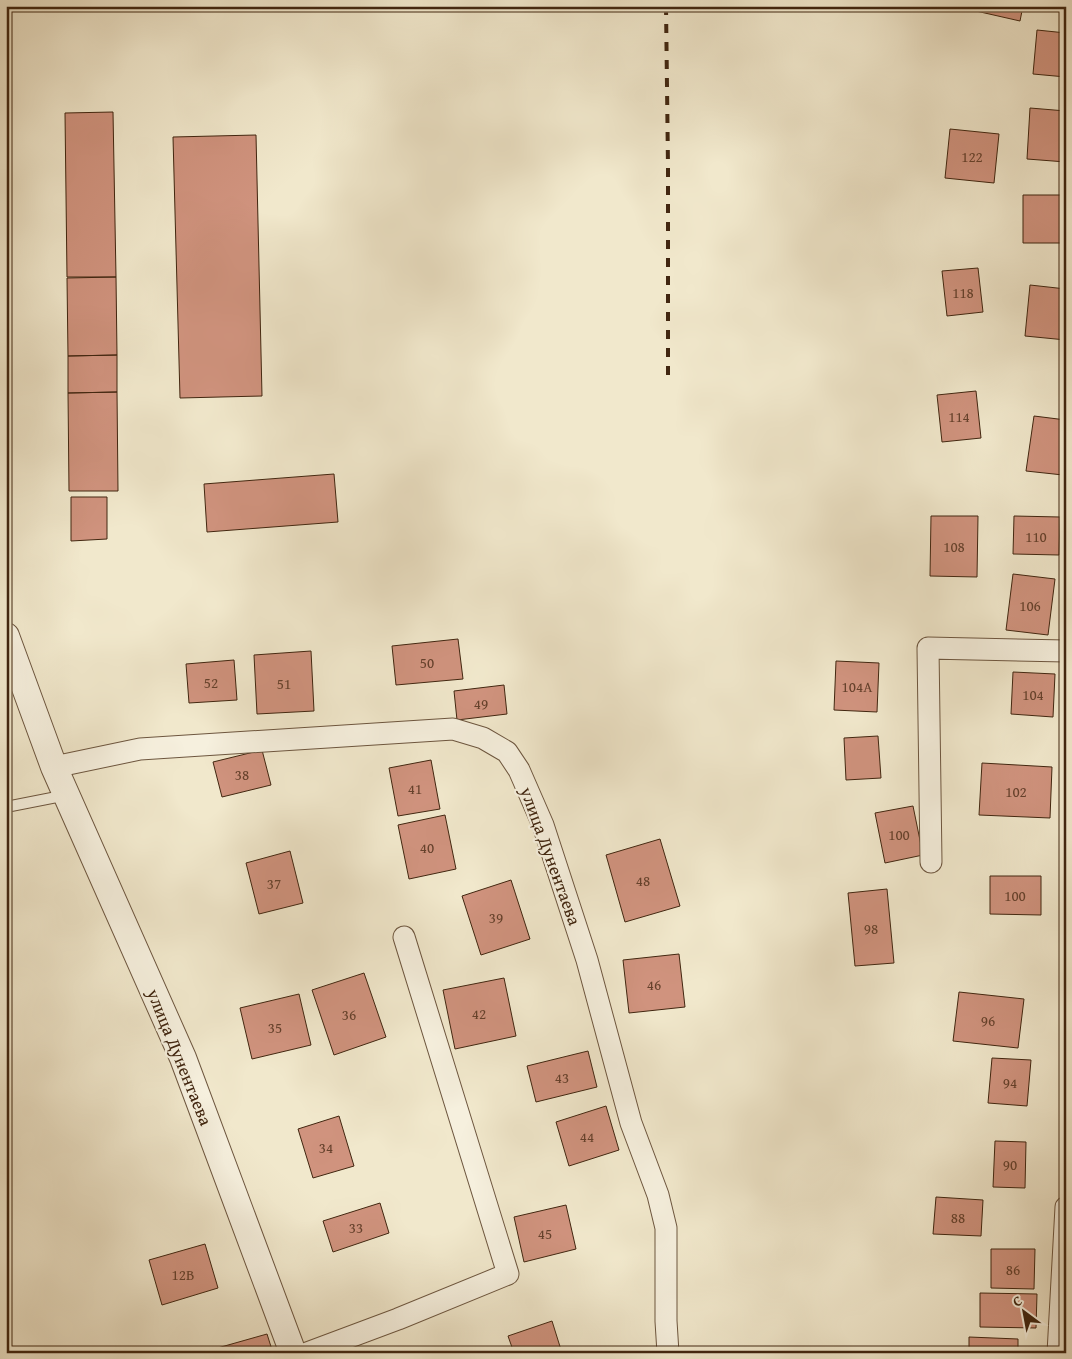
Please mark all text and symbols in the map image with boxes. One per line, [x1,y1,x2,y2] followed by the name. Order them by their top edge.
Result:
[961,146,983,167] house number: 122
[952,282,974,303] house number: 118
[948,406,970,427] house number: 114
[1025,526,1047,547] house number: 110
[943,536,965,557] house number: 108
[1019,595,1041,616] house number: 106
[420,652,434,673] house number: 50
[204,672,218,693] house number: 52
[277,673,291,694] house number: 51
[842,676,872,697] house number: 104А
[1022,684,1044,705] house number: 104
[474,693,488,714] house number: 49
[235,764,249,785] house number: 38
[408,778,422,799] house number: 41
[1005,781,1027,802] house number: 102
[513,782,589,929] street label: улица Дунентаева
[888,824,910,845] house number: 100
[420,837,434,858] house number: 40
[636,870,650,891] house number: 48
[267,873,281,894] house number: 37
[1004,885,1026,906] house number: 100
[489,907,503,928] house number: 39
[864,918,878,939] house number: 98
[647,974,661,995] house number: 46
[140,984,220,1130] street label: улица Дунентаева
[472,1003,486,1024] house number: 42
[342,1004,356,1025] house number: 36
[981,1010,995,1031] house number: 96
[268,1017,282,1038] house number: 35
[555,1067,569,1088] house number: 43
[1003,1072,1017,1093] house number: 94
[580,1126,594,1147] house number: 44
[319,1137,333,1158] house number: 34
[1003,1154,1017,1175] house number: 90
[951,1207,965,1228] house number: 88
[349,1217,363,1238] house number: 33
[538,1223,552,1244] house number: 45
[1006,1259,1020,1280] house number: 86
[172,1264,194,1285] house number: 12В
[1000,1286,1050,1336] north arrow
[1008,1290,1026,1312] text: С

